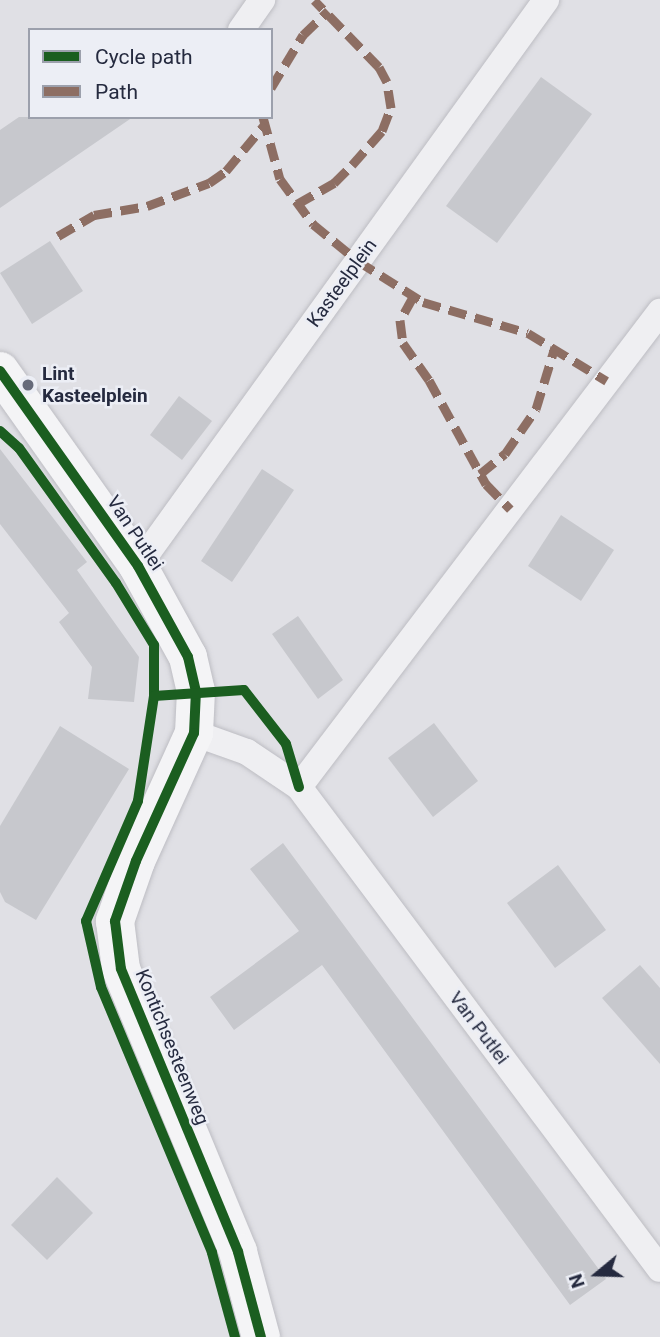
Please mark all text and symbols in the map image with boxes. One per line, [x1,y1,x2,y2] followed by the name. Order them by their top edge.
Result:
[28,28,273,119] legend
[95,45,193,69] text: Cycle path
[95,80,138,104] text: Path
[302,234,382,332] street label: Kasteelplein
[42,363,148,407] place label: Lint Kasteelplein
[20,377,36,393] marker: Lint Kasteelplein
[102,491,168,575] street label: Van Putlei
[130,966,214,1128] street label: Kontichsesteenweg
[444,987,514,1069] street label: Van Putlei
[562,1239,632,1309] north arrow
[564,1271,590,1291] text: N

